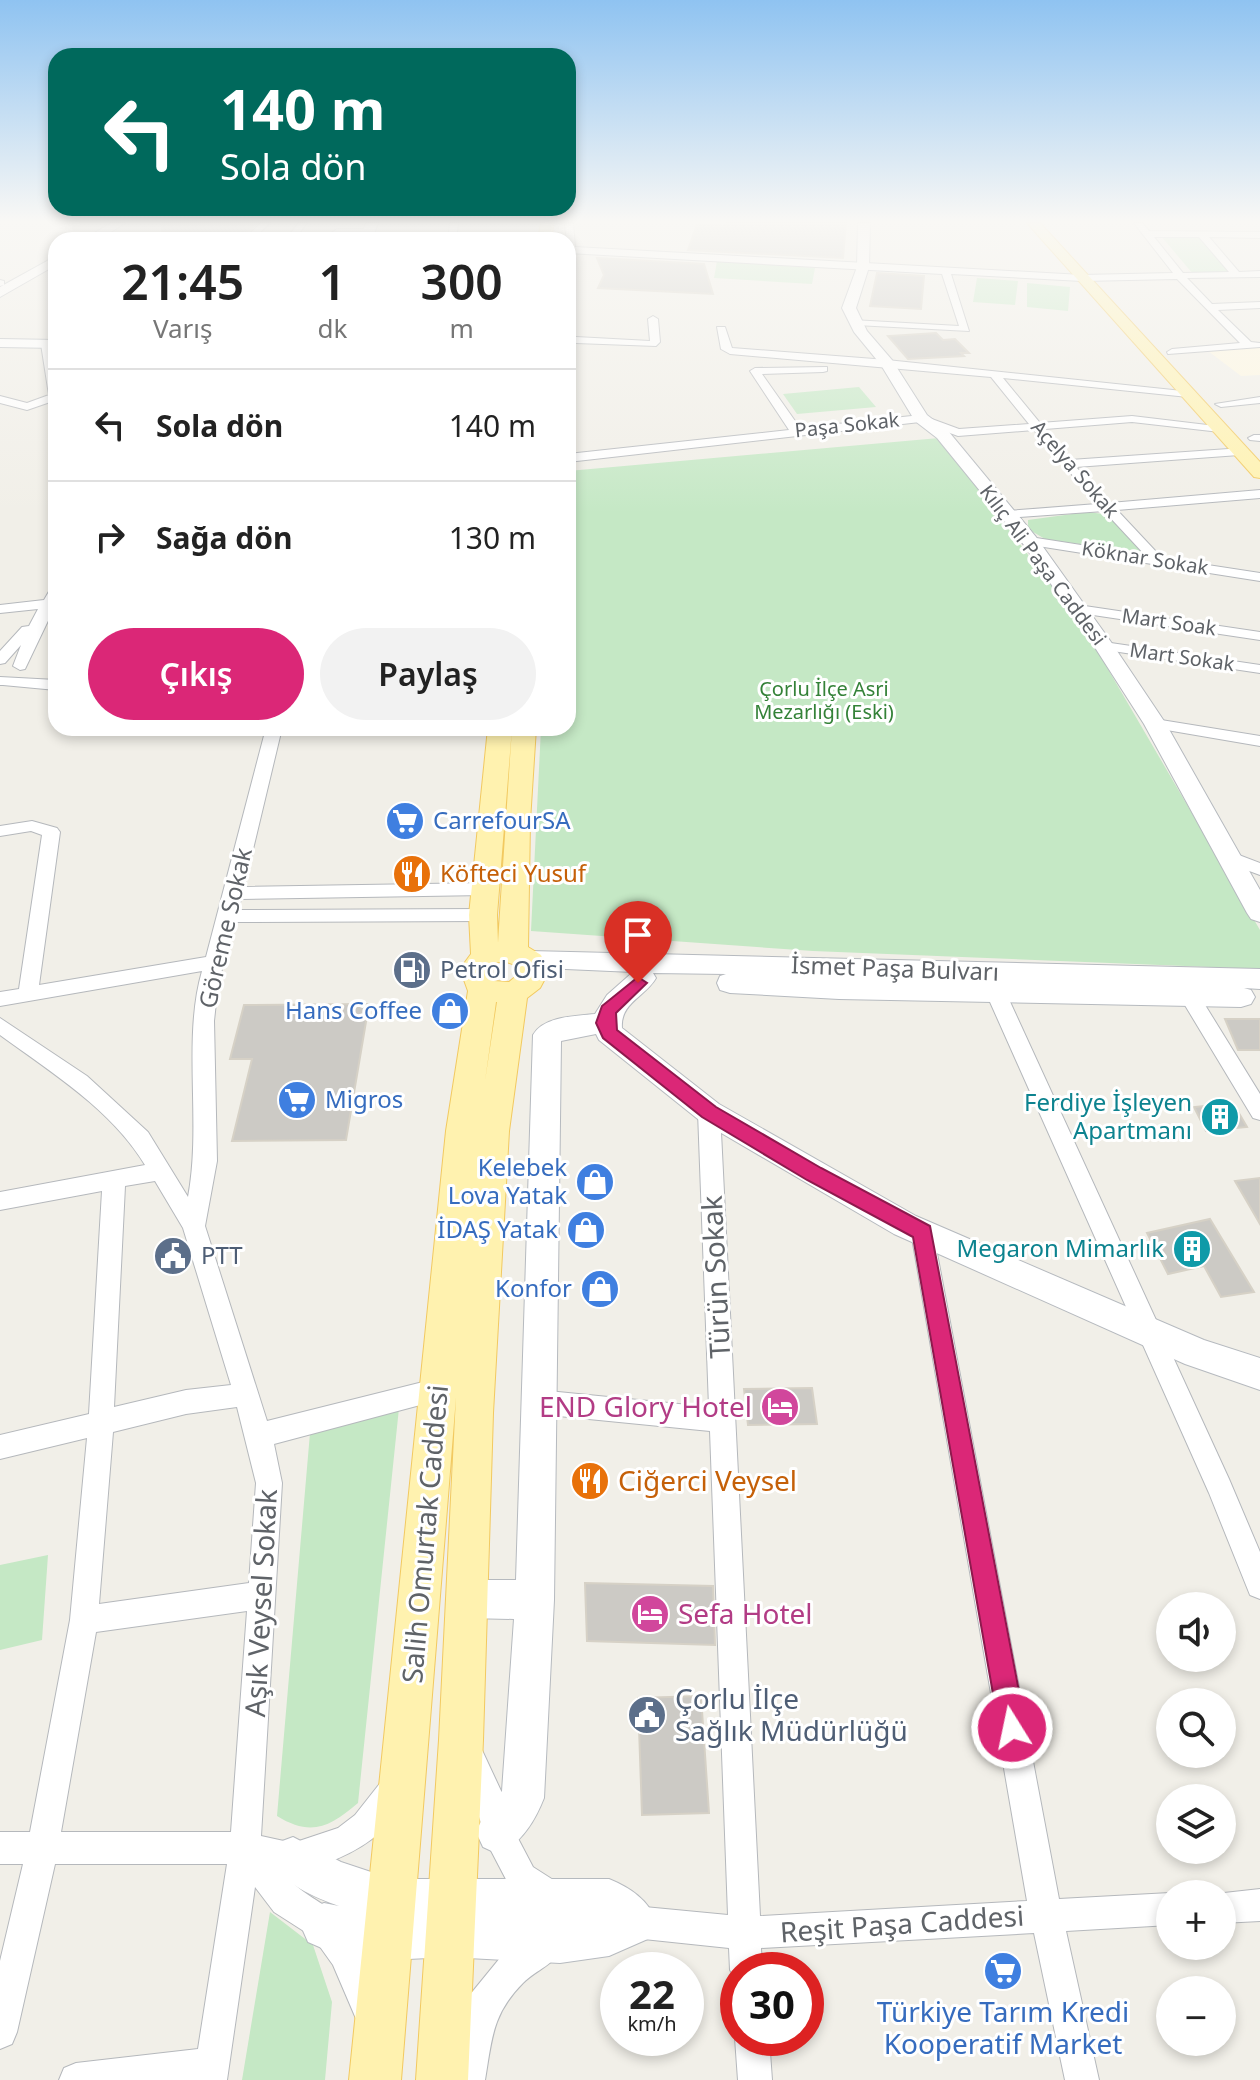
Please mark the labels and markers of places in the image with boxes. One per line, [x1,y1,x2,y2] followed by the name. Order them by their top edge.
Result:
[384,800,426,842] supermarket icon: CarrefourSA
[433,803,571,836] place label: CarrefourSA
[391,853,433,895] restaurant icon: Köfteci Yusuf
[440,856,588,889] place label: Köfteci Yusuf
[604,901,672,983] pin
[391,949,433,991] fuel station icon: Petrol Ofisi
[440,952,564,985] place label: Petrol Ofisi
[429,990,471,1032] shop icon: Hans Coffee
[285,993,422,1026] place label: Hans Coffee
[276,1079,318,1121] supermarket icon: Migros
[325,1082,403,1115] place label: Migros
[1024,1085,1192,1146] place label: Ferdiye İşleyen Apartmanı
[1199,1096,1241,1138] building icon: Ferdiye İşleyen Apartmanı
[448,1150,567,1211] place label: Kelebek Lova Yatak
[574,1161,616,1203] shop icon: Kelebek Lova Yatak
[565,1209,607,1251] shop icon: İDAŞ Yatak
[437,1212,558,1245] place label: İDAŞ Yatak
[1171,1228,1213,1270] building icon: Megaron Mimarlık
[956,1231,1164,1264] place label: Megaron Mimarlık
[152,1235,194,1277] public building icon: PTT
[201,1238,243,1271] place label: PTT
[579,1268,621,1310] shop icon: Konfor
[495,1271,572,1304] place label: Konfor
[759,1386,801,1428] hotel icon: END Glory Hotel
[539,1387,752,1425] place label: END Glory Hotel
[569,1460,611,1502] restaurant icon: Ciğerci Veysel
[618,1461,797,1499] place label: Ciğerci Veysel
[629,1593,671,1635] hotel icon: Sefa Hotel
[678,1594,813,1632] place label: Sefa Hotel
[675,1679,908,1749] place label: Çorlu İlçe Sağlık Müdürlüğü
[626,1694,668,1736] public building icon: Çorlu İlçe Sağlık Müdürlüğü
[982,1950,1024,1992] supermarket icon: Türkiye Tarım Kredi Kooperatif Market
[877,1992,1129,2062] place label: Türkiye Tarım Kredi Kooperatif Market

